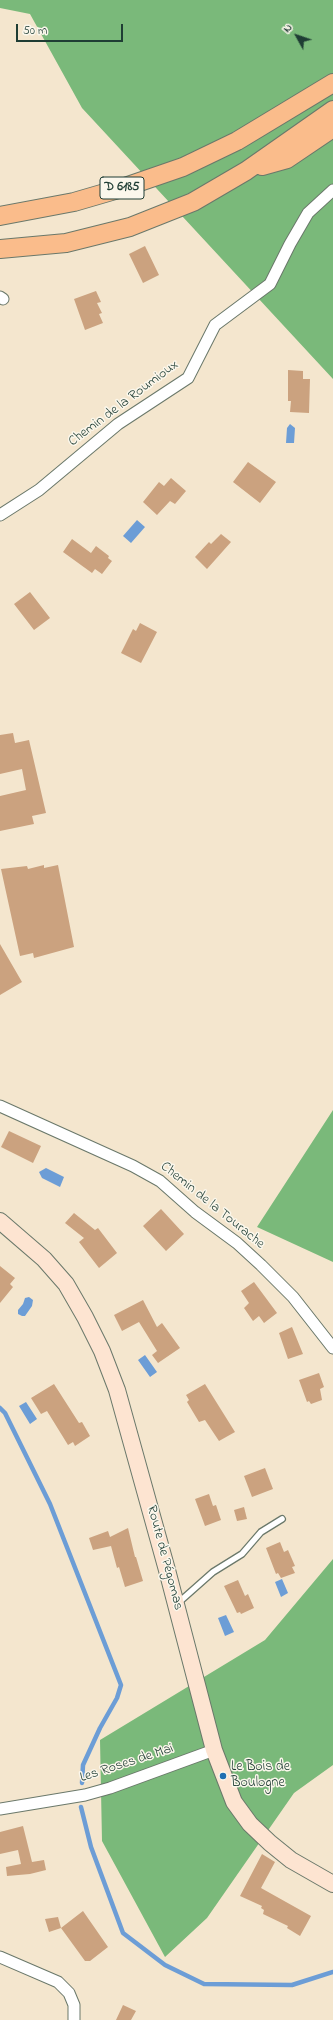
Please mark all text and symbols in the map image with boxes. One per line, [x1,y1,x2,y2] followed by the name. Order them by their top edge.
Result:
[18,16,125,42] scale bar
[277,16,317,56] north arrow
[279,20,296,36] text: N
[23,22,47,40] text: 50 m
[100,177,144,199] road number: D 6185
[66,357,182,451] street label: Chemin de la Roumioux
[157,1159,267,1253] street label: Chemin de la Tourache
[142,1504,186,1612] street label: Route de Pégomas
[78,1741,176,1787] street label: Les Roses de Mai
[231,1760,290,1792] place label: Le Bois de Boulogne
[218,1771,228,1781] marker: Le Bois de Boulogne

